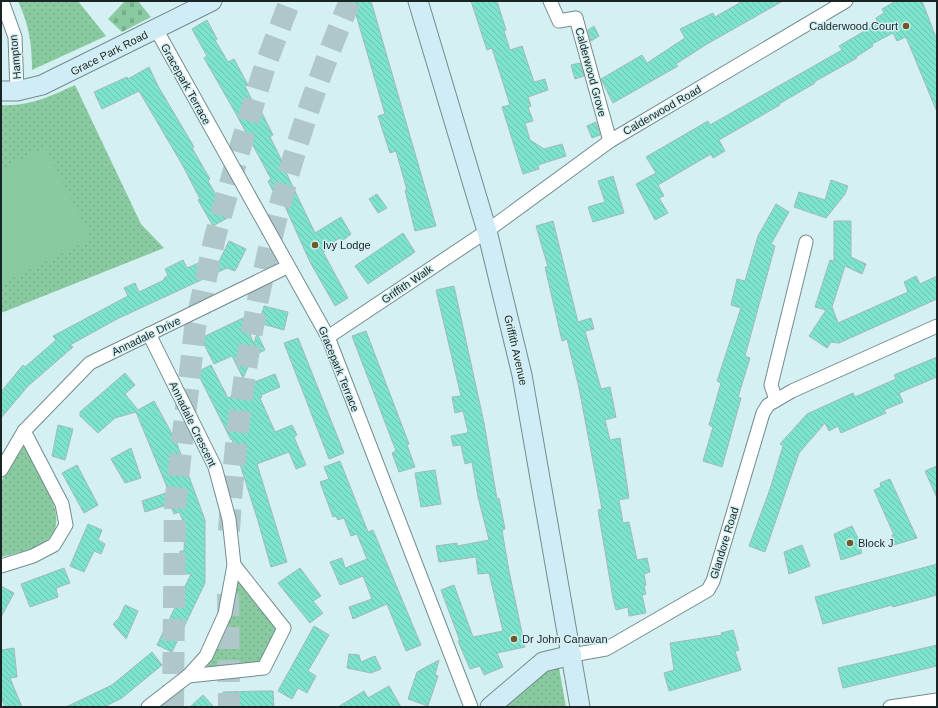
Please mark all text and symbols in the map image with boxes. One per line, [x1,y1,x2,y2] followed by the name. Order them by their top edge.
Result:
[809,20,898,32] place label: Calderwood Court
[901,21,911,31] marker: Calderwood Court
[573,26,609,118] street label: Calderwood Grove
[68,28,150,78] street label: Grace Park Road
[7,34,23,80] street label: Hampton
[159,41,213,127] street label: Gracepark Terrace
[621,83,703,137] street label: Calderwood Road
[323,239,371,251] place label: Ivy Lodge
[310,240,320,250] marker: Ivy Lodge
[379,262,435,306] street label: Griffith Walk
[110,314,182,358] street label: Annadale Drive
[502,314,530,386] street label: Griffith Avenue
[316,325,362,413] street label: Gracepark Terrace
[167,379,219,469] street label: Annadale Crescent
[707,506,741,580] street label: Glandore Road
[858,537,893,549] place label: Block J
[845,538,855,548] marker: Block J
[522,633,608,645] place label: Dr John Canavan
[509,634,519,644] marker: Dr John Canavan

